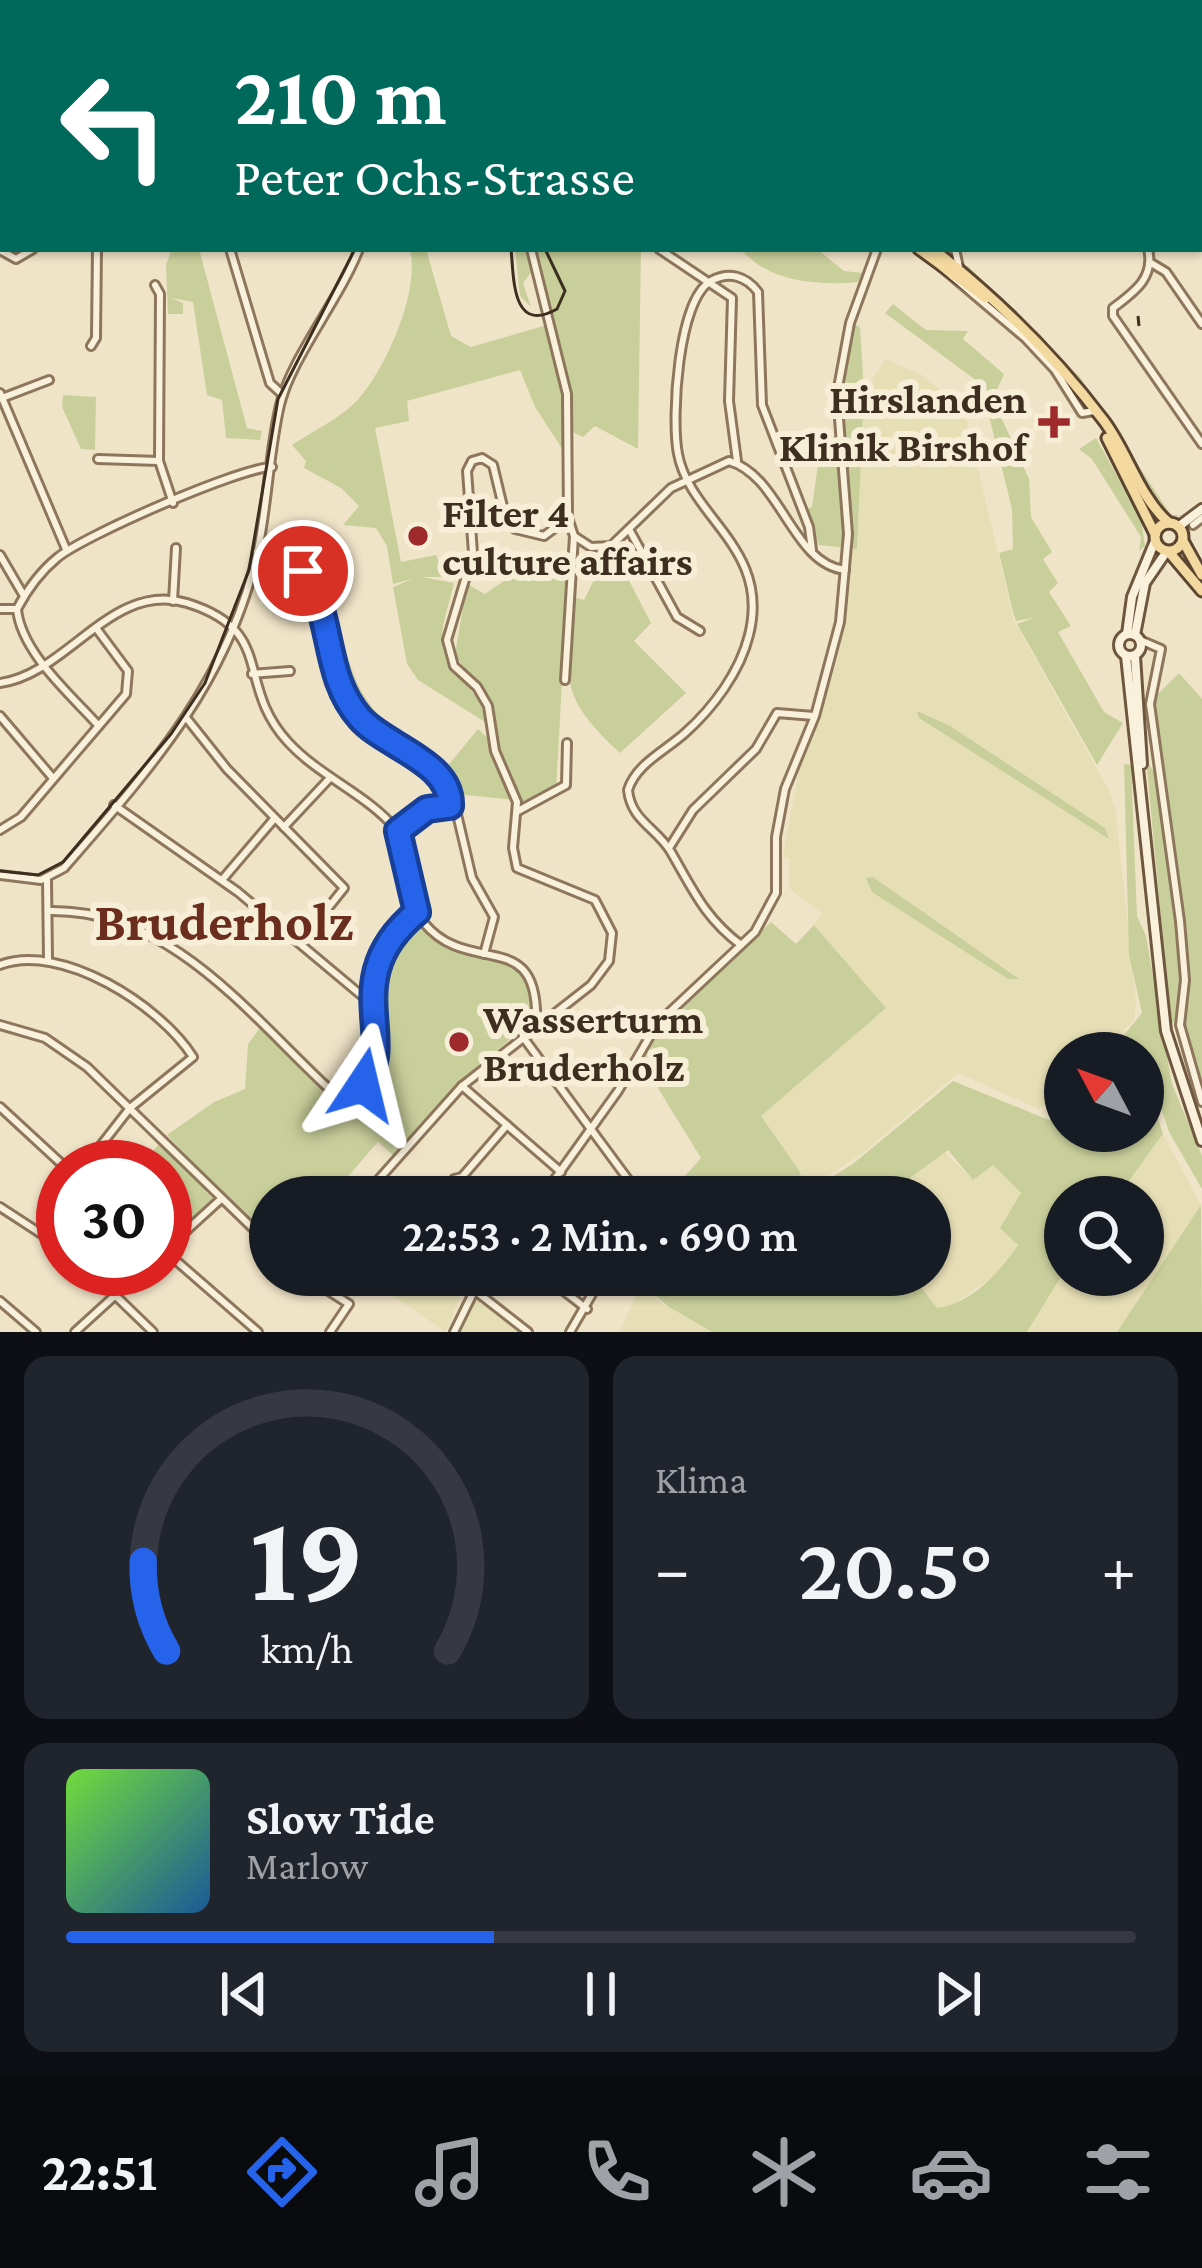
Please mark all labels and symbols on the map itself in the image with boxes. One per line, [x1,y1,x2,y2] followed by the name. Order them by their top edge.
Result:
[779,375,1030,470] place label: Hirslanden Klinik Birshof
[1038,406,1070,438] marker: Hirslanden Klinik Birshof
[442,489,693,584] place label: Filter 4 culture affairs
[252,520,354,622] pin
[405,523,431,549] marker: Filter 4 culture affairs
[94,892,354,952] district label: Bruderholz
[482,995,704,1090] place label: Wasserturm Bruderholz
[300,1022,426,1148] position arrow
[446,1029,472,1055] marker: Wasserturm Bruderholz
[1044,1032,1164,1152] north arrow
[36,1140,192,1296] speed limit sign: 30

